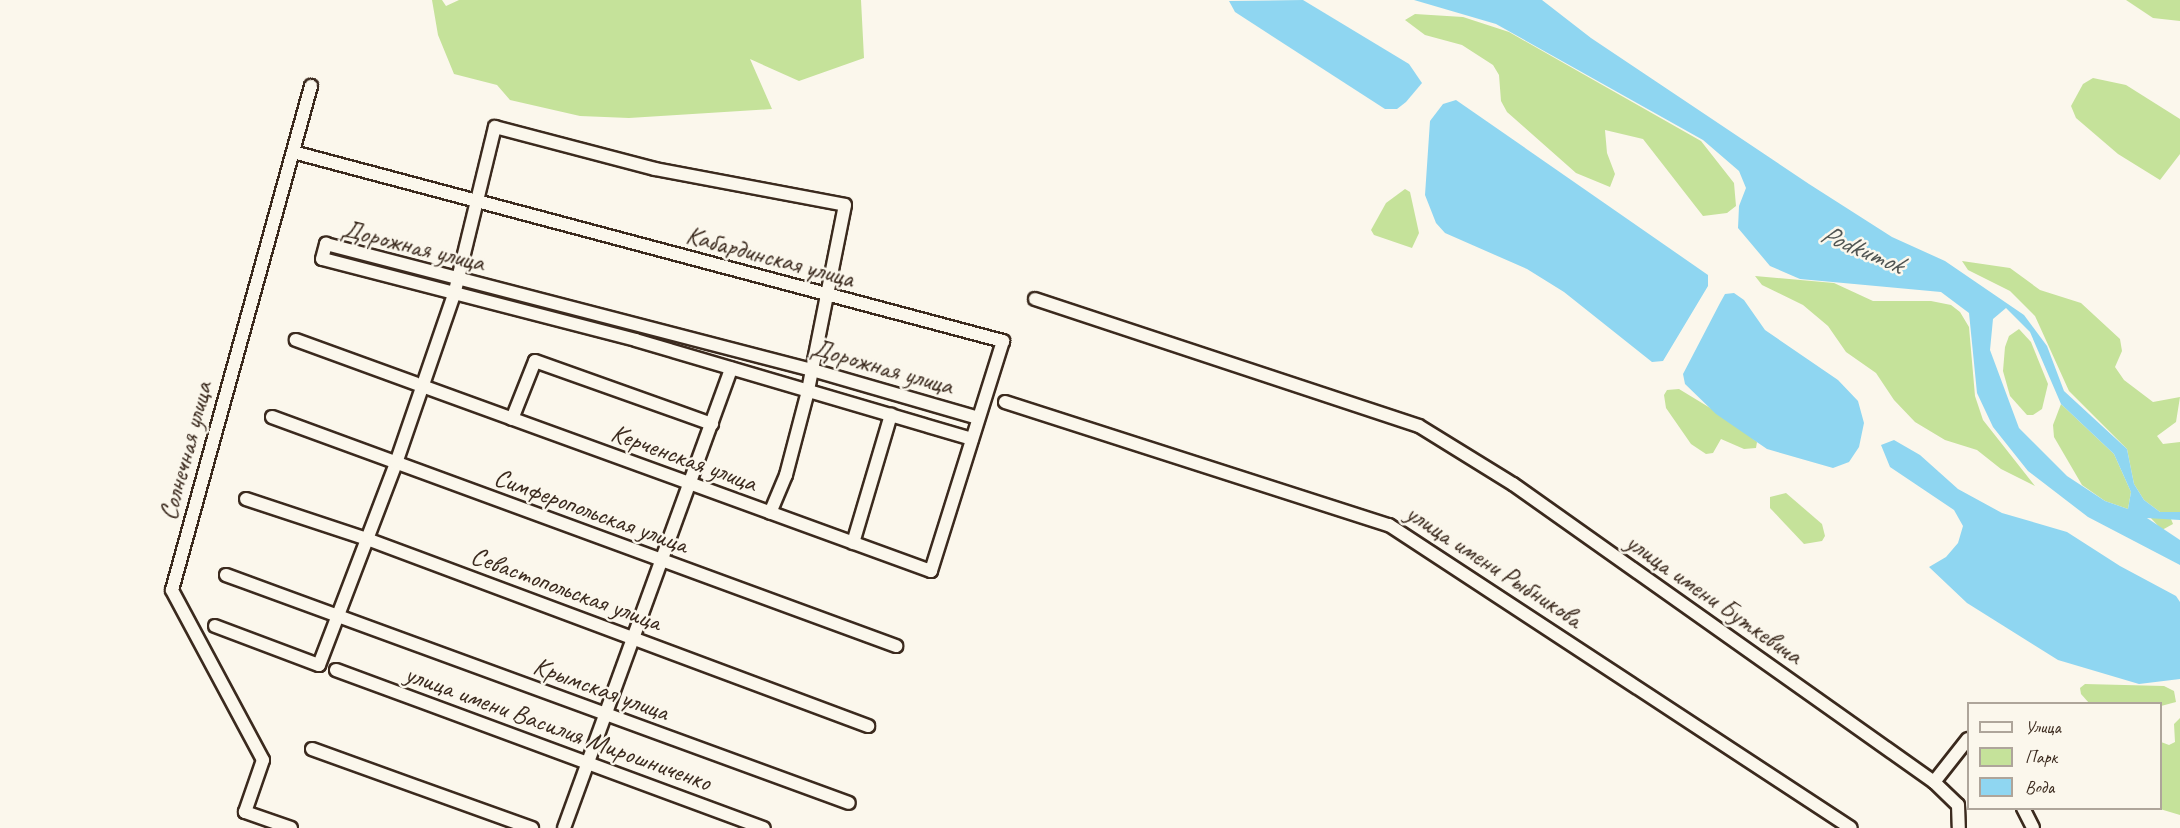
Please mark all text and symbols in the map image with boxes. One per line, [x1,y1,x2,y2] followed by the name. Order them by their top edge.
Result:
[338,213,488,279] street label: Дорожная улица
[1816,217,1908,281] water label: Podkumok
[682,219,858,295] street label: Кабардинская улица
[807,332,957,402] street label: Дорожная улица
[152,377,220,525] street label: Солнечная улица
[606,417,762,499] street label: Керченская улица
[490,461,692,561] street label: Симферопольская улица
[1400,497,1588,635] street label: улица имени Рыбникова
[1621,528,1807,670] street label: улица имени Буткевича
[467,540,665,638] street label: Севастопольская улица
[528,650,674,728] street label: Крымская улица
[402,659,714,797] street label: улица имени Василия Мирошниченко
[1967,702,2162,810] legend
[2025,716,2061,738] text: Улица
[2025,746,2057,768] text: Парк
[2025,776,2054,798] text: Вода

